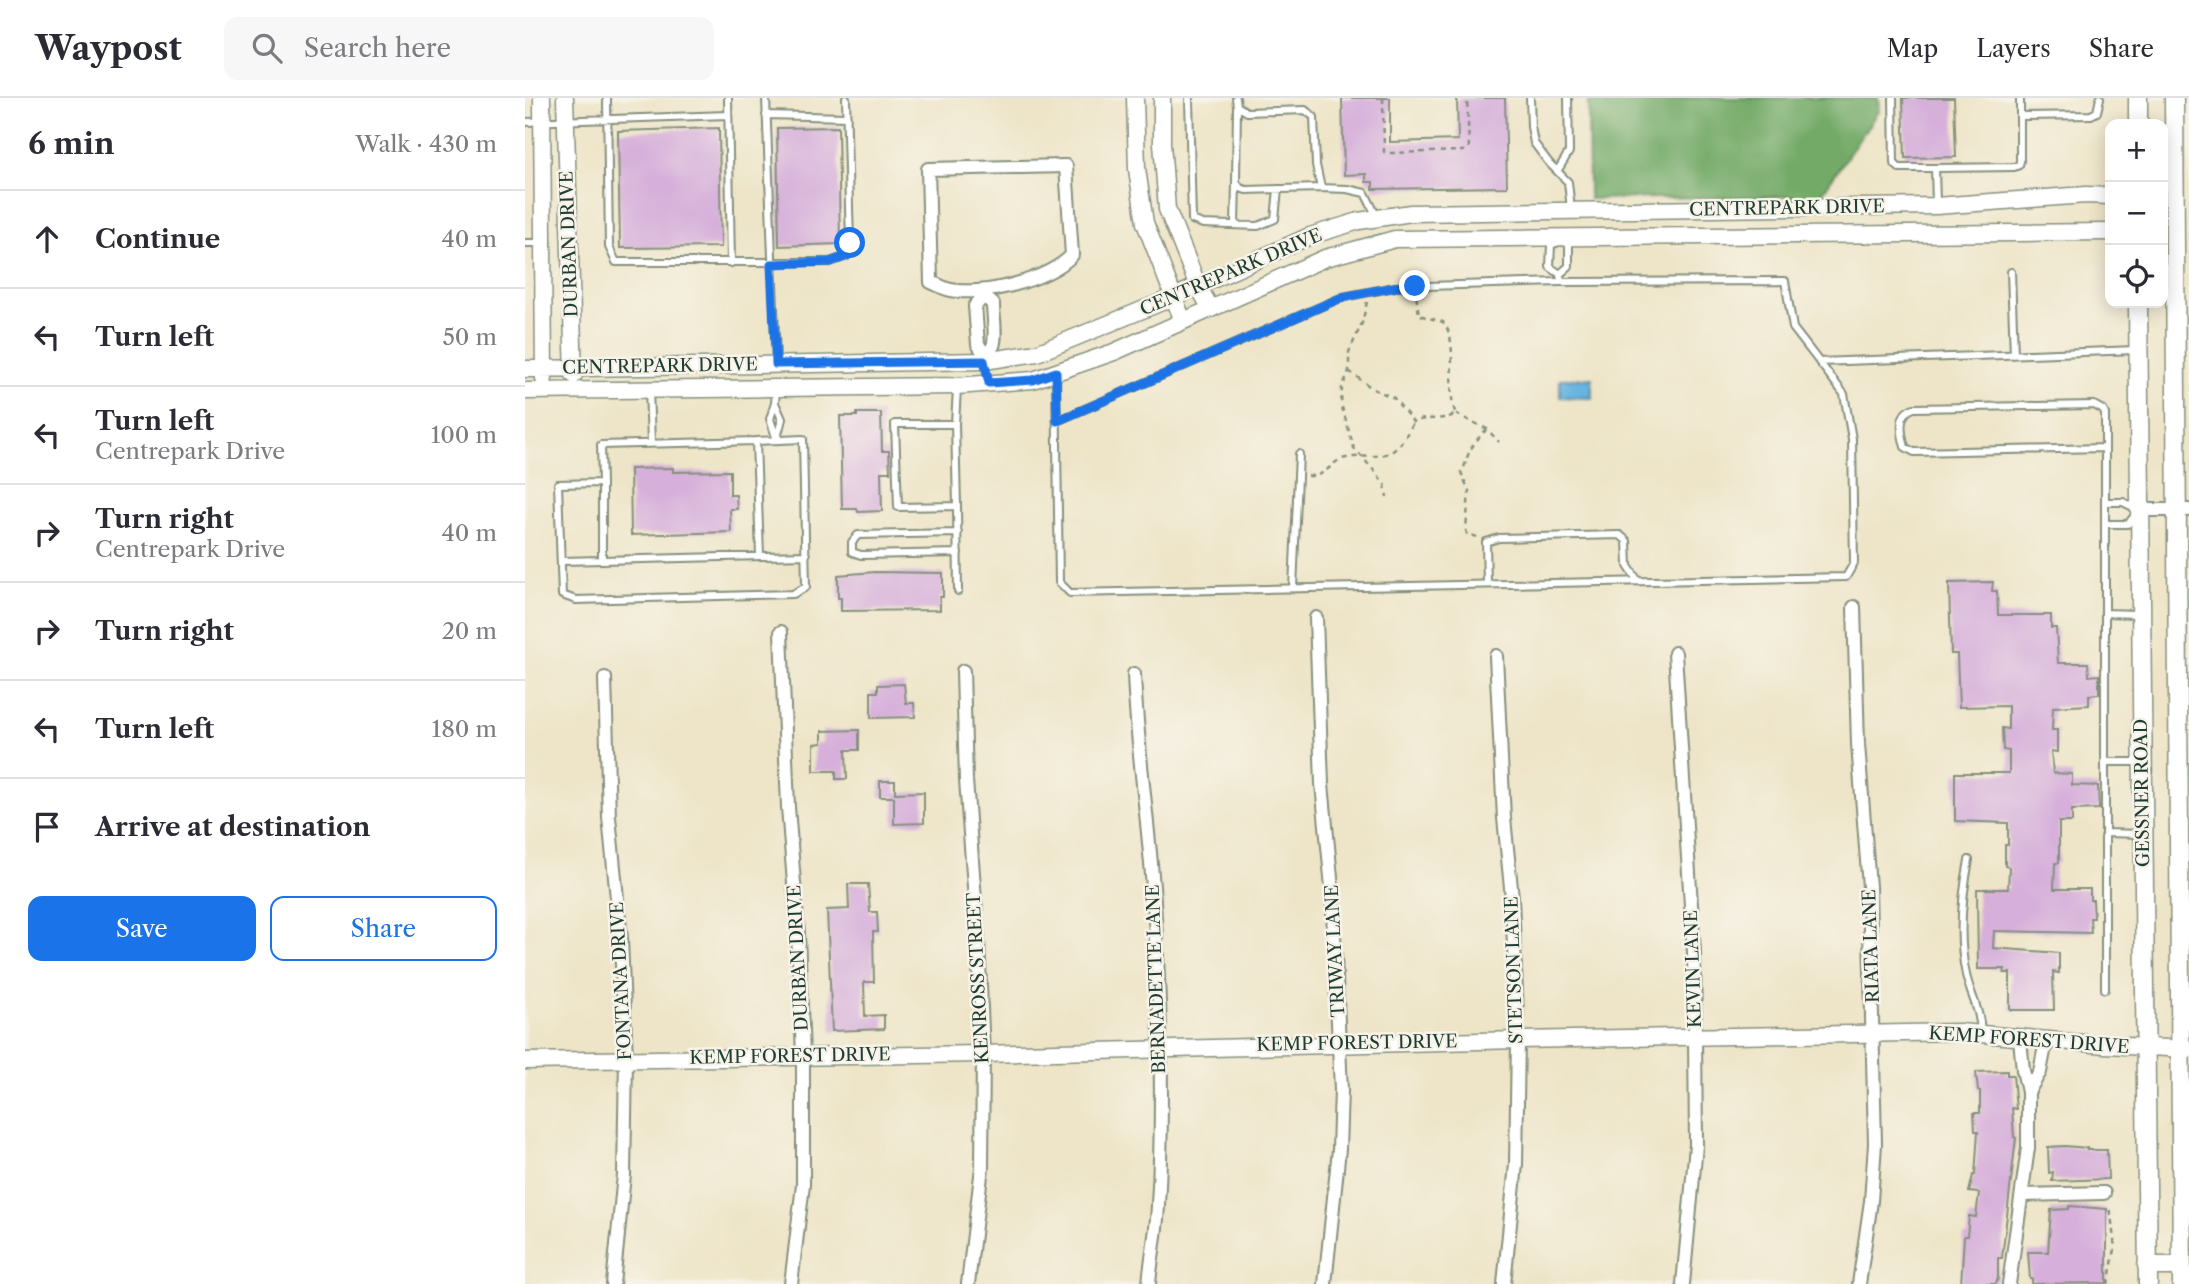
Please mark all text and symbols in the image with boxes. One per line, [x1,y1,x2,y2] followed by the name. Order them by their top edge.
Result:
[224,17,714,80] search box
[35,28,182,69] text: Waypost
[248,29,286,67] icon: search
[304,32,451,64] text: Search here
[1887,34,1938,63] text: Map
[1976,34,2051,63] text: Layers
[2089,34,2154,63] text: Share
[2105,119,2168,308] map controls
[2105,119,2168,182] button: +
[28,125,115,162] text: 6 min
[355,130,497,158] text: Walk · 430 m
[555,170,583,318] street label: DURBAN DRIVE
[2105,182,2168,245] button: −
[1689,195,1885,221] street label: CENTREPARK DRIVE
[28,220,66,258] icon: ahead
[95,223,220,255] text: Continue
[1137,224,1325,320] street label: CENTREPARK DRIVE
[442,225,497,253] text: 40 m
[834,227,865,258] route start
[2105,245,2168,308] button: locate
[1399,270,1430,301] route end
[28,318,66,356] icon: left
[95,321,214,353] text: Turn left
[442,323,497,351] text: 50 m
[562,353,758,379] street label: CENTREPARK DRIVE
[95,405,214,437] text: Turn left
[28,416,66,454] icon: left
[431,421,497,449] text: 100 m
[95,437,285,465] text: Centrepark Drive
[95,503,234,535] text: Turn right
[28,514,66,552] icon: right
[442,519,497,547] text: 40 m
[95,535,285,563] text: Centrepark Drive
[28,612,66,650] icon: right
[95,615,234,647] text: Turn right
[442,617,497,645] text: 20 m
[28,710,66,748] icon: left
[95,713,214,745] text: Turn left
[432,715,497,743] text: 180 m
[2130,719,2154,867] street label: GESSNER ROAD
[28,808,66,846] icon: arrive
[95,811,370,843] text: Arrive at destination
[783,884,813,1032] street label: DURBAN DRIVE
[1142,884,1170,1074] street label: BERNADETTE LANE
[1321,884,1349,1018] street label: TRIWAY LANE
[1858,889,1884,1003] street label: RIATA LANE
[963,891,993,1064] street label: KENROSS STREET
[28,896,256,961] button: Save
[270,896,497,961] button: Share
[1500,896,1528,1044] street label: STETSON LANE
[606,901,636,1061] street label: FONTANA DRIVE
[1680,910,1706,1028] street label: KEVIN LANE
[1928,1022,2130,1058] street label: KEMP FOREST DRIVE
[1256,1030,1458,1056] street label: KEMP FOREST DRIVE
[689,1043,891,1069] street label: KEMP FOREST DRIVE

